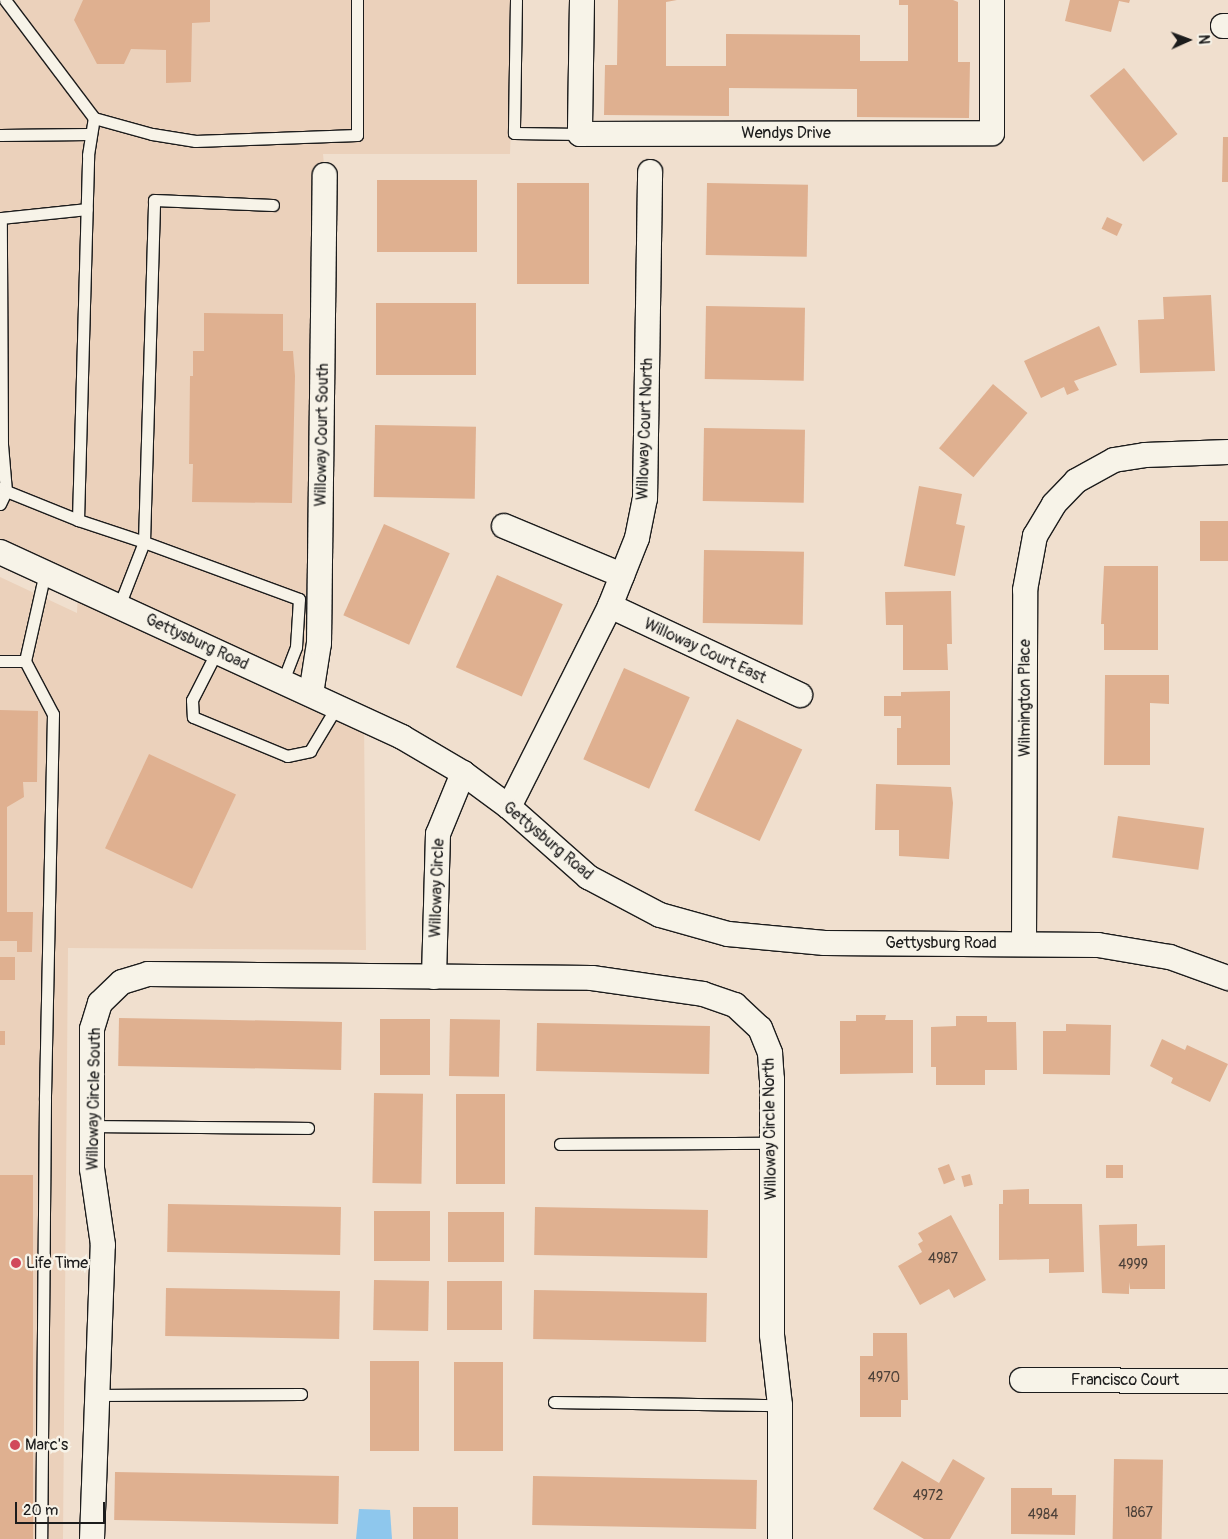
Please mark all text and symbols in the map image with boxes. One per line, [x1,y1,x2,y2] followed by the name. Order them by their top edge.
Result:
[1163,15,1213,65] north arrow
[1195,34,1212,44] text: N
[741,123,831,143] street label: Wendys Drive
[633,358,657,500] street label: Willoway Court North
[311,363,333,507] street label: Willoway Court South
[142,610,252,674] street label: Gettysburg Road
[641,614,769,688] street label: Willoway Court East
[1015,639,1035,757] street label: Wilmington Place
[499,798,597,884] street label: Gettysburg Road
[426,838,448,938] street label: Willoway Circle
[885,933,997,953] street label: Gettysburg Road
[83,1027,105,1171] street label: Willoway Circle South
[759,1058,781,1200] street label: Willoway Circle North
[928,1251,958,1267] house number: 4987
[26,1253,88,1273] place label: Life Time
[10,1257,22,1269] marker: Life Time
[1118,1257,1148,1273] house number: 4999
[868,1370,900,1386] house number: 4970
[1071,1370,1179,1390] street label: Francisco Court
[25,1435,68,1455] place label: Marc's
[9,1439,21,1451] marker: Marc's
[913,1488,943,1504] house number: 4972
[18,1492,108,1524] scale bar
[23,1501,58,1520] text: 20 m
[1125,1505,1153,1521] house number: 1867
[1028,1507,1058,1523] house number: 4984

